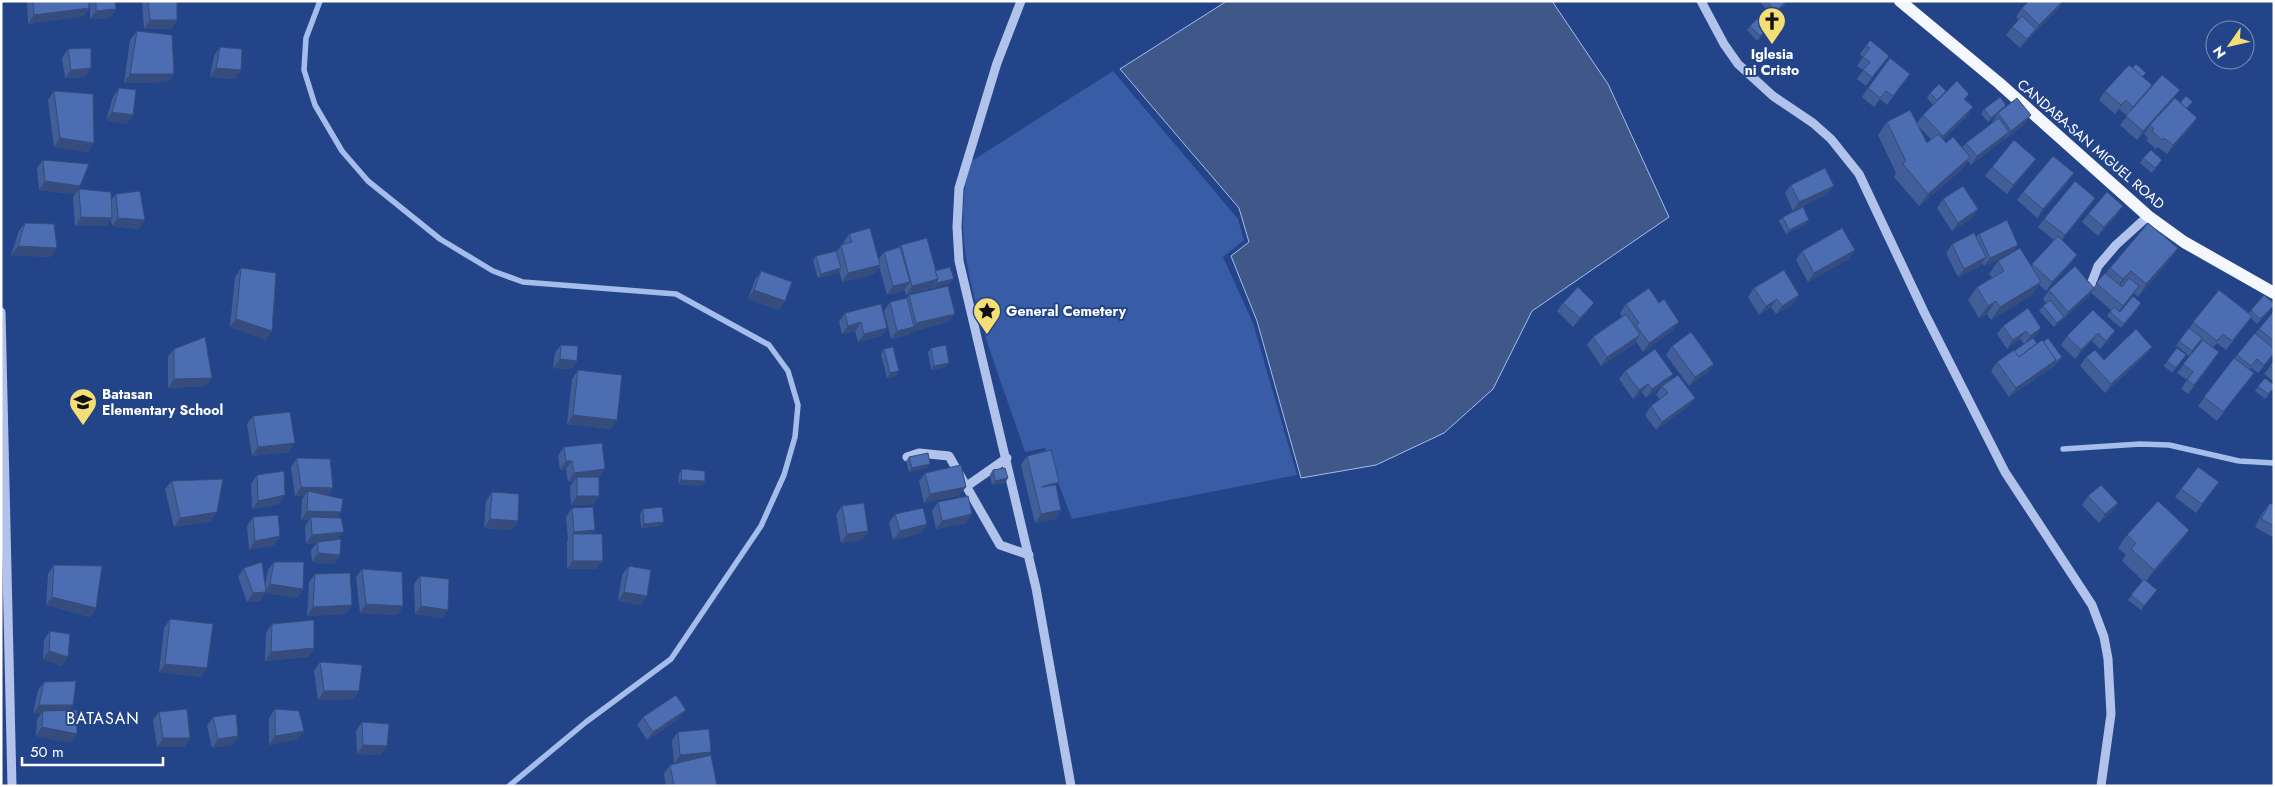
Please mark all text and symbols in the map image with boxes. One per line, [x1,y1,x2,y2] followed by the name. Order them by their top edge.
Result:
[1757,6,1787,45] church icon: Iglesia ni Cristo
[2205,20,2255,70] north arrow
[2208,42,2231,62] text: N
[1745,44,1799,80] place label: Iglesia ni Cristo
[2013,74,2169,214] street label: CANDABA-SAN MIGUEL ROAD
[972,296,1002,335] place icon: General Cemetery
[1006,301,1127,321] place label: General Cemetery
[102,384,223,420] place label: Batasan Elementary School
[68,387,98,426] school or university icon: Batasan Elementary School
[66,707,140,730] district label: BATASAN
[22,734,164,766] scale bar
[30,741,64,763] text: 50 m

